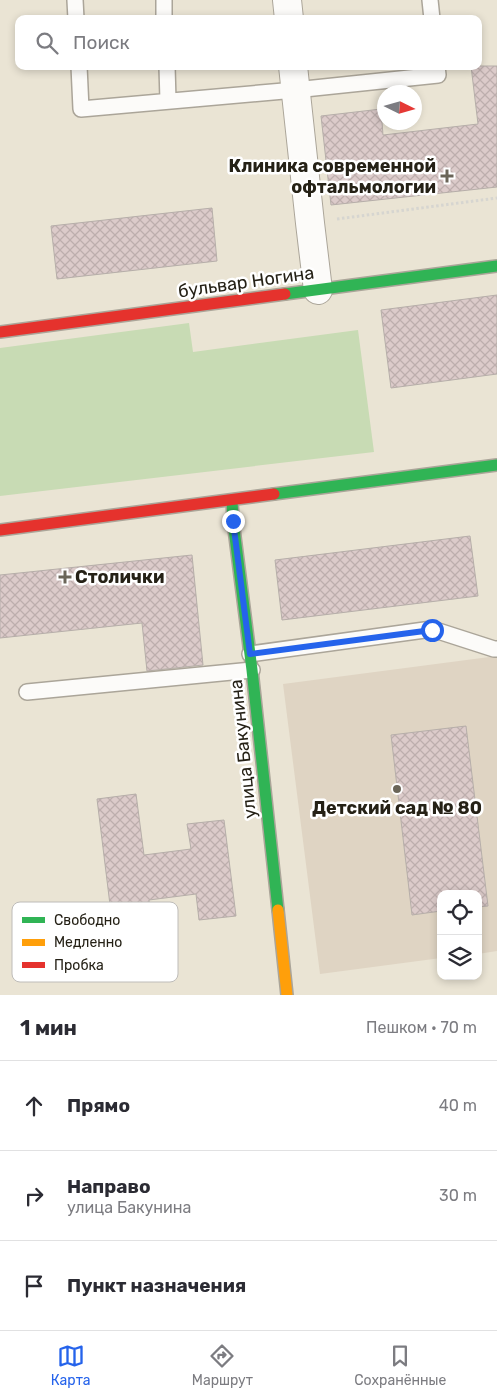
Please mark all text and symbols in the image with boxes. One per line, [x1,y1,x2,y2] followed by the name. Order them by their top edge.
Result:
[15,15,482,70] search box
[33,29,61,57] icon: search
[73,31,130,54] text: Поиск
[377,85,422,130] north arrow
[229,155,436,198] place label: Клиника современной офтальмологии
[440,169,454,183] marker: Клиника современной офтальмологии
[177,262,315,302] street label: бульвар Ногина
[222,510,245,533] route end
[75,566,164,588] place label: Столички
[59,571,71,583] marker: Столички
[421,619,444,642] route start
[225,678,261,820] street label: улица Бакунина
[391,783,403,795] marker: Детский сад № 80
[312,797,482,819] place label: Детский сад № 80
[437,890,482,980] map controls
[437,890,482,935] button: locate
[12,902,178,982] legend
[54,912,120,929] text: Свободно
[54,934,122,951] text: Медленно
[437,935,482,980] button: layers
[54,957,104,974] text: Пробка
[20,1015,77,1040] text: 1 мин
[366,1018,477,1037] text: Пешком · 70 m
[20,1092,48,1120] icon: ahead
[67,1094,130,1117] text: Прямо
[439,1096,477,1115] text: 40 m
[67,1175,151,1198] text: Направо
[20,1182,48,1210] icon: right
[439,1186,477,1205] text: 30 m
[67,1198,191,1217] text: улица Бакунина
[20,1272,48,1300] icon: arrive
[67,1274,246,1297] text: Пункт назначения
[51,1342,91,1389] tab: Карта
[192,1342,253,1389] tab: Маршрут
[354,1342,446,1389] tab: Сохранённые

